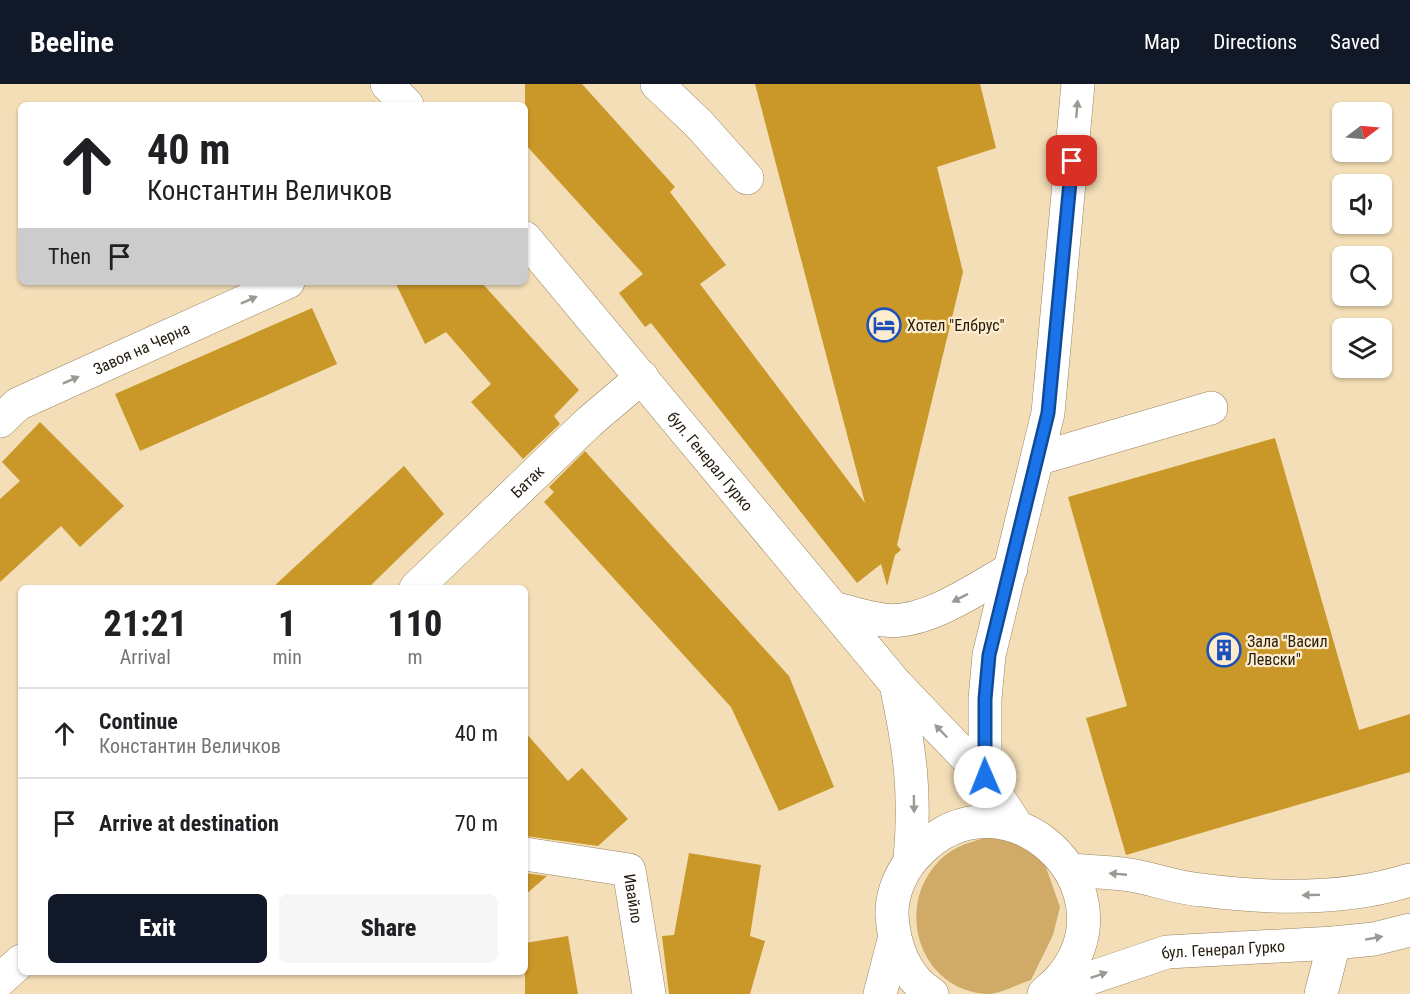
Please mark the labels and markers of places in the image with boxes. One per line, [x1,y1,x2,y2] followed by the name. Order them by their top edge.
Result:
[1046,135,1097,186] pin
[866,307,902,343] hotel icon: Хотел "Елбрус"
[907,316,1005,335] place label: Хотел "Елбрус"
[1206,632,1242,668] building icon: Зала "Васил Левски"
[1247,632,1328,669] place label: Зала "Васил Левски"

